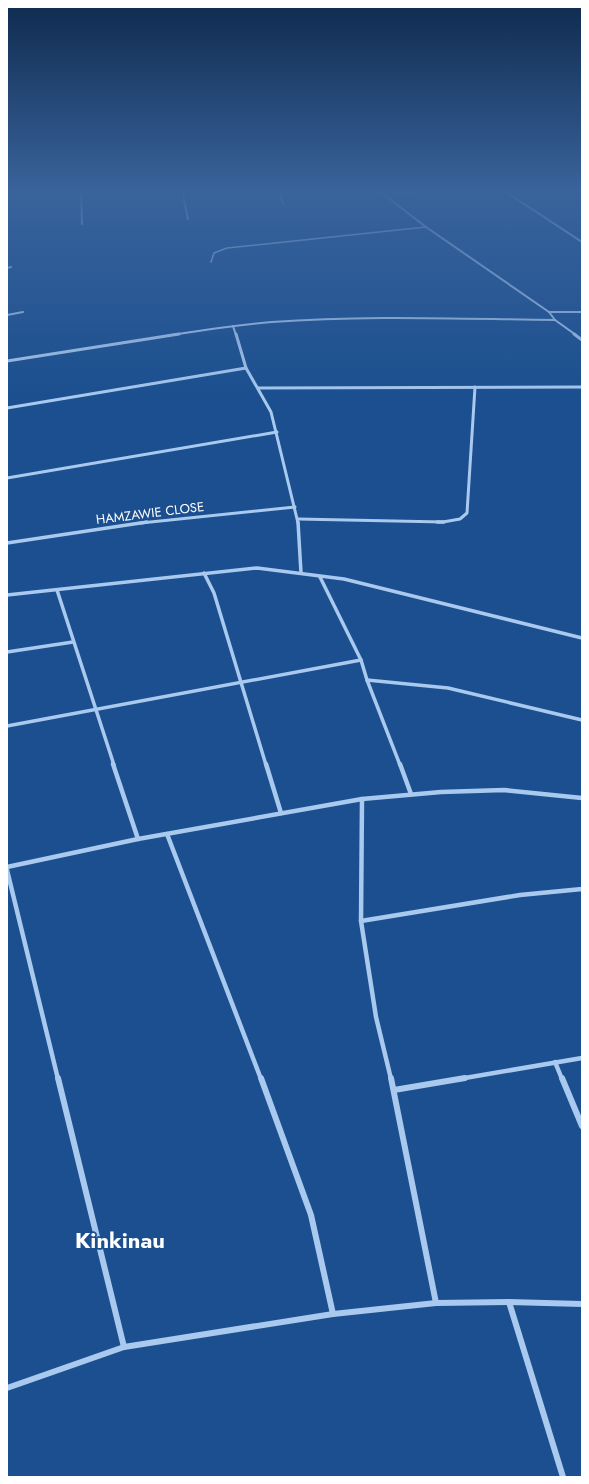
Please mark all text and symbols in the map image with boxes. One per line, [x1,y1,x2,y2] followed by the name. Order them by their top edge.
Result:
[95,497,205,529] street label: HAMZAWIE CLOSE
[75,1224,165,1256] district label: Kinkinau

